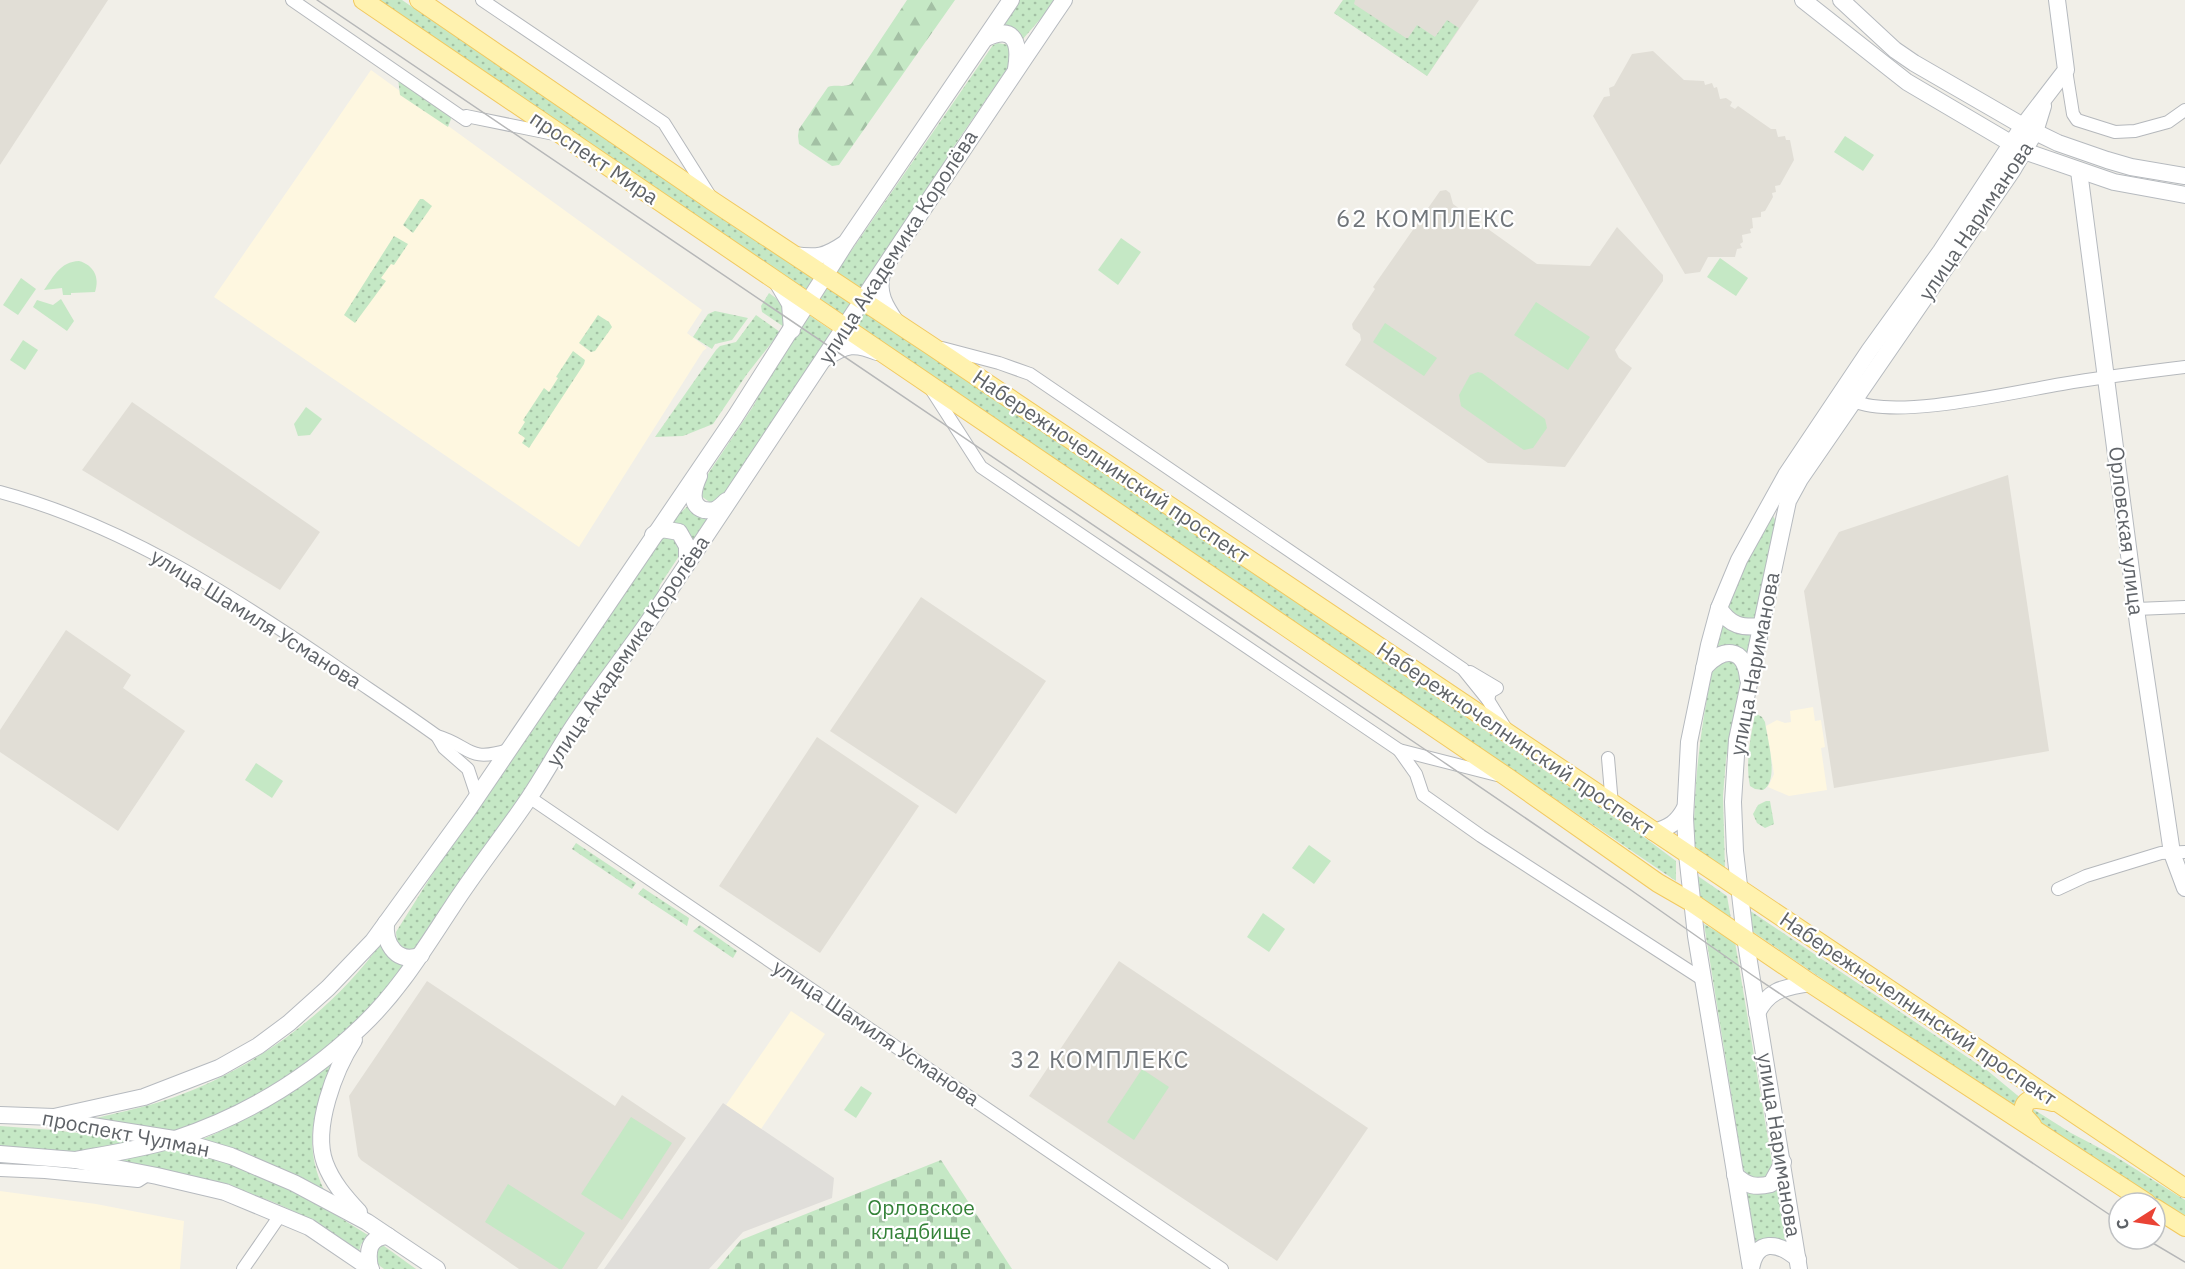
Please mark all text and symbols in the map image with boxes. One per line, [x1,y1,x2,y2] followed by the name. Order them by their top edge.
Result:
[525,104,664,211] street label: проспект Мира
[811,124,983,369] street label: улица Академика Королёва
[1911,135,2039,306] street label: улица Нариманова
[1336,202,1516,234] district label: 62 КОМПЛЕКС
[968,363,1256,570] street label: Набережночелнинский проспект
[2103,445,2151,617] street label: Орловская улица
[539,529,715,772] street label: улица Академика Королёва
[146,542,367,695] street label: улица Шамиля Усманова
[1722,570,1786,758] street label: улица Нариманова
[1372,635,1660,842] street label: Набережночелнинский проспект
[1775,905,2063,1112] street label: Набережночелнинский проспект
[768,952,985,1112] street label: улица Шамиля Усманова
[1010,1043,1190,1075] district label: 32 КОМПЛЕКС
[1752,1051,1808,1239] street label: улица Нариманова
[40,1103,212,1163] street label: проспект Чулман
[2107,1191,2167,1251] north arrow
[867,1193,975,1245] park label: Орловское кладбище
[2111,1217,2133,1231] text: С

